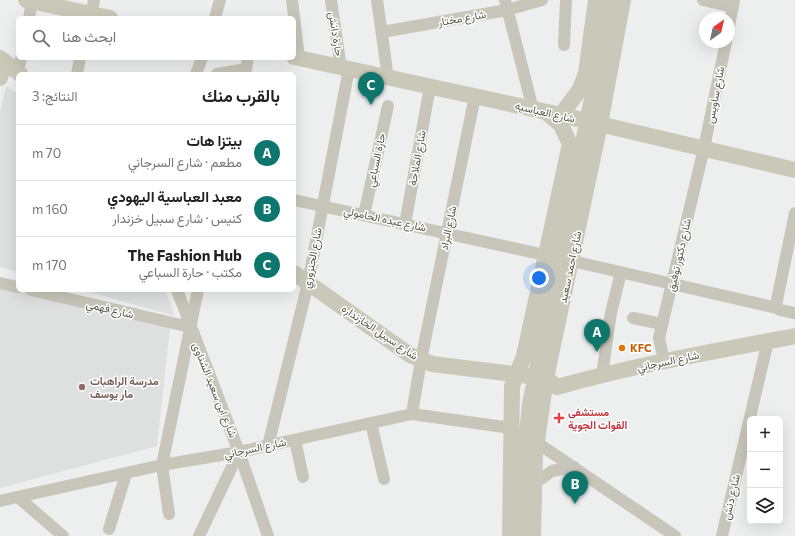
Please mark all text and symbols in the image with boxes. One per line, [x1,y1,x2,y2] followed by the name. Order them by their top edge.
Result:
[436,7,488,30] street label: شارع مختار
[326,11,346,57] street label: حارة دانش
[699,12,735,48] north arrow
[16,16,296,60] search box
[30,27,52,49] icon: search
[62,27,116,45] text: ابحث هنا
[703,65,728,125] street label: شارع ساويس
[358,72,384,105] pin: C
[202,85,280,106] text: بالقرب منك
[32,88,77,104] text: النتائج: 3
[513,98,577,127] street label: شارع العباسيه
[405,129,430,187] street label: شارع الملاحة
[186,131,242,149] text: بيتزا هات
[363,132,391,189] street label: حارة السباعي
[32,145,61,161] text: 70 m
[262,145,272,161] text: A
[128,154,242,170] text: مطعم · شارع السرجاني
[107,187,242,205] text: معبد العباسية اليهودي
[32,201,68,217] text: 160 m
[263,201,271,217] text: B
[342,203,428,238] street label: شارع عبده الحامولي
[436,204,461,252] street label: شارع البراد
[112,210,242,226] text: كنيس · شارع سبيل خزندار
[664,217,695,293] street label: شارع دكتور توفيق
[299,226,328,290] street label: شارع الجنزوري
[556,229,586,304] street label: شارع احمد سعيد
[128,246,242,264] text: The Fashion Hub
[32,257,67,273] text: 170 m
[263,257,271,273] text: C
[139,264,242,280] text: مكتب · حارة السباعي
[529,268,549,288] your location
[84,297,135,324] street label: شارع فهمي
[339,301,421,364] street label: شارع سبيل الخازنداره
[584,319,610,352] pin: A
[189,340,241,440] street label: شارع ابن سعيد الشناوى
[630,341,652,354] place label: KFC
[617,343,627,353] marker: KFC
[636,348,701,377] street label: شارع السرجاني
[90,374,159,401] place label: مدرسة الراهبات مار يوسف
[77,382,87,392] marker: مدرسة الراهبات مار يوسف
[568,405,628,432] place label: مستشفى القوات الجوية
[553,412,565,424] marker: مستشفى القوات الجوية
[747,416,783,524] map controls
[747,416,783,452] button: +
[223,435,288,464] street label: شارع السرجاني
[747,452,783,488] button: −
[562,471,588,504] pin: B
[719,473,744,521] street label: شارع دنش
[747,488,783,524] button: layers

